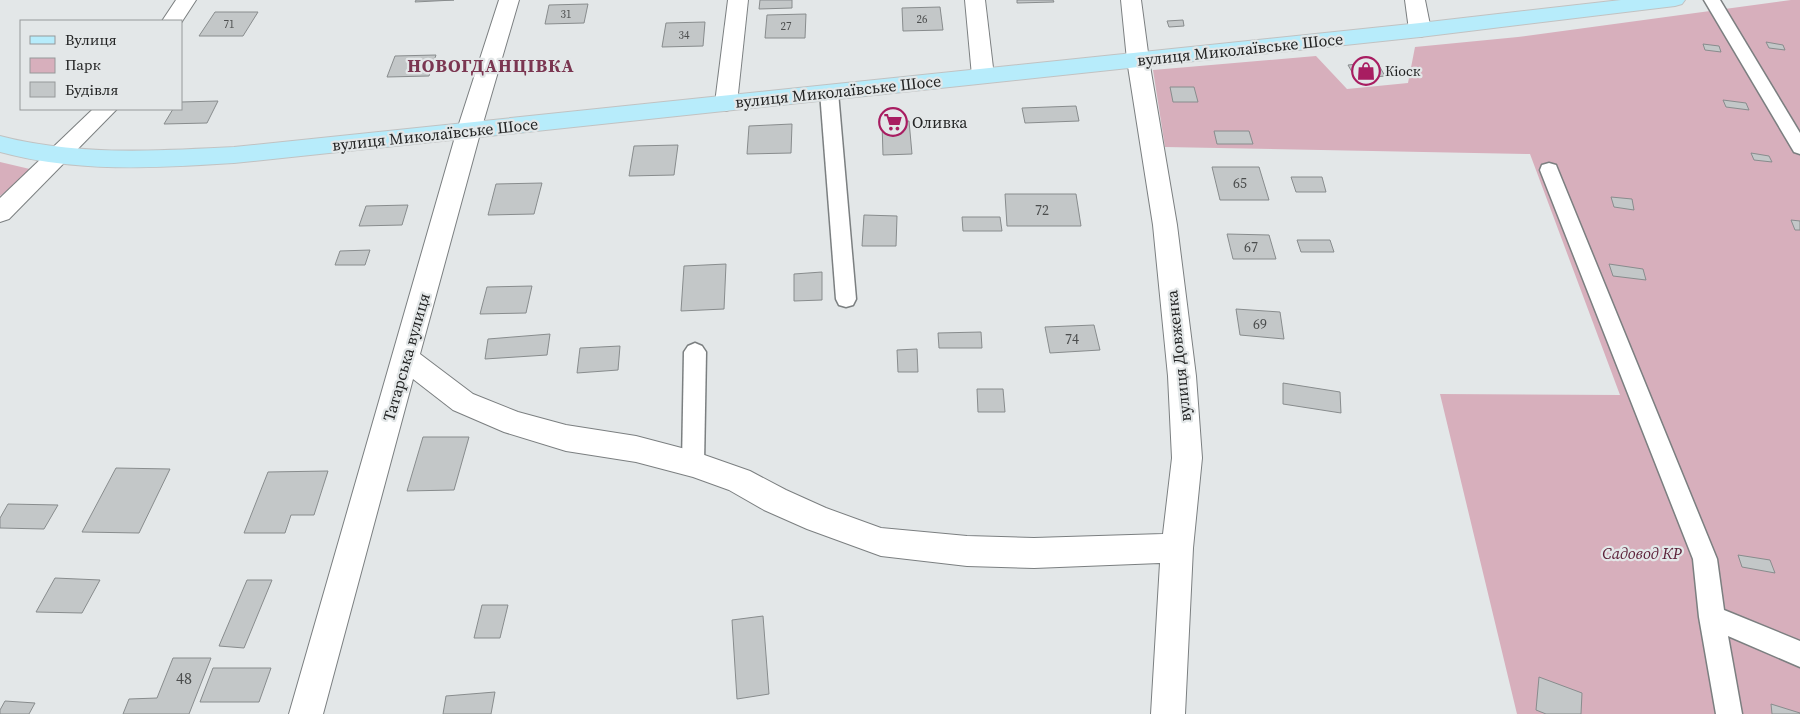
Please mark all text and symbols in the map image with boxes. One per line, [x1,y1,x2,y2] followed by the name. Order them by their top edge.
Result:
[561,7,572,22] house number: 31
[917,12,928,27] house number: 26
[224,17,235,32] house number: 71
[781,19,792,34] house number: 27
[20,20,182,110] legend
[1136,27,1344,71] street label: вулиця Миколаївське Шосе
[679,28,690,43] house number: 34
[65,29,117,50] text: Вулиця
[407,53,575,78] district label: НОВОГДАНЦІВКА
[65,54,101,75] text: Парк
[1351,56,1381,86] shop icon: Кіоск
[1385,61,1421,81] place label: Кіоск
[734,69,942,113] street label: вулиця Миколаївське Шосе
[65,79,118,100] text: Будівля
[878,107,908,137] supermarket icon: Оливка
[912,111,968,133] place label: Оливка
[331,112,539,156] street label: вулиця Миколаївське Шосе
[1233,173,1247,193] house number: 65
[1035,200,1049,220] house number: 72
[1244,237,1258,257] house number: 67
[1160,288,1196,423] street label: вулиця Довженка
[377,290,435,424] street label: Татарська вулиця
[1253,314,1267,334] house number: 69
[1065,329,1079,349] house number: 74
[1602,542,1683,564] park label: Садовод КР
[176,667,192,689] house number: 48

